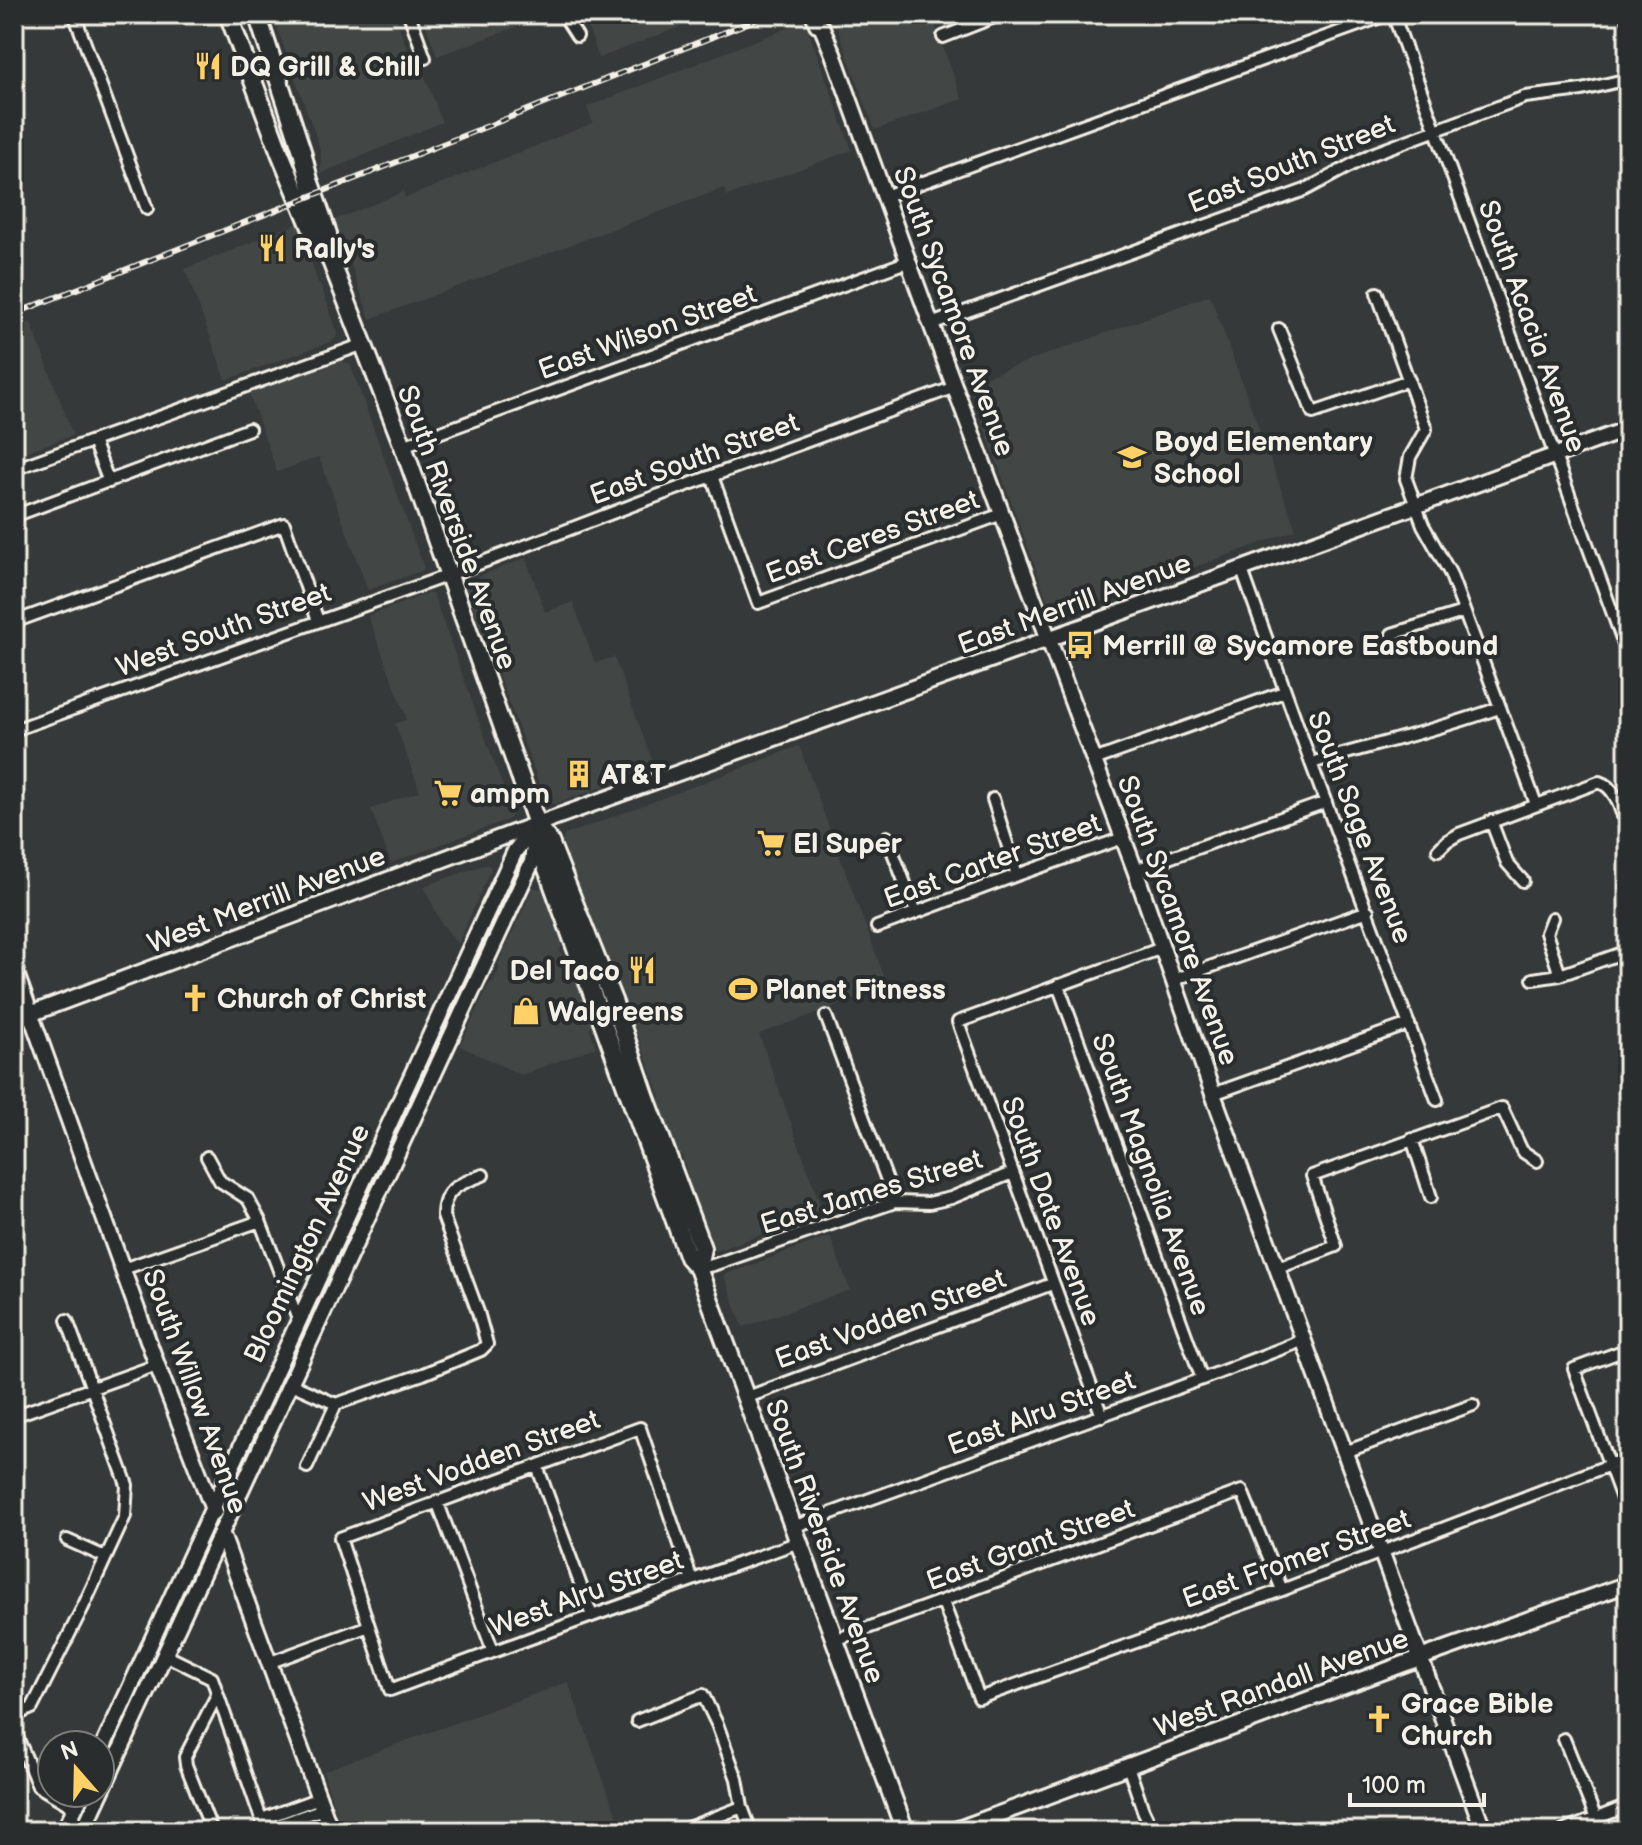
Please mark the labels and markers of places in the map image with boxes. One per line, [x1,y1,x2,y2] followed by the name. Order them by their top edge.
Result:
[193,51,223,81] restaurant icon: DQ Grill & Chill
[230,51,421,84] place label: DQ Grill & Chill
[257,233,287,263] restaurant icon: Rally's
[294,233,375,266] place label: Rally's
[1154,426,1373,491] place label: Boyd Elementary School
[1117,442,1147,472] school or university icon: Boyd Elementary School
[1065,630,1095,660] bus stop icon: Merrill @ Sycamore Eastbound
[1102,630,1498,663] place label: Merrill @ Sycamore Eastbound
[564,759,594,789] building icon: AT&T
[600,759,666,792] place label: AT&T
[433,778,463,808] supermarket icon: ampm
[470,778,550,811] place label: ampm
[756,828,786,858] supermarket icon: El Super
[793,828,903,861] place label: El Super
[510,955,620,988] place label: Del Taco
[627,955,657,985] restaurant icon: Del Taco
[728,974,758,1004] sports icon: Planet Fitness
[765,974,946,1007] place label: Planet Fitness
[180,983,210,1013] church icon: Church of Christ
[217,983,426,1016] place label: Church of Christ
[511,996,541,1026] shop icon: Walgreens
[548,996,684,1029] place label: Walgreens
[1401,1688,1553,1753] place label: Grace Bible Church
[1364,1704,1394,1734] church icon: Grace Bible Church

